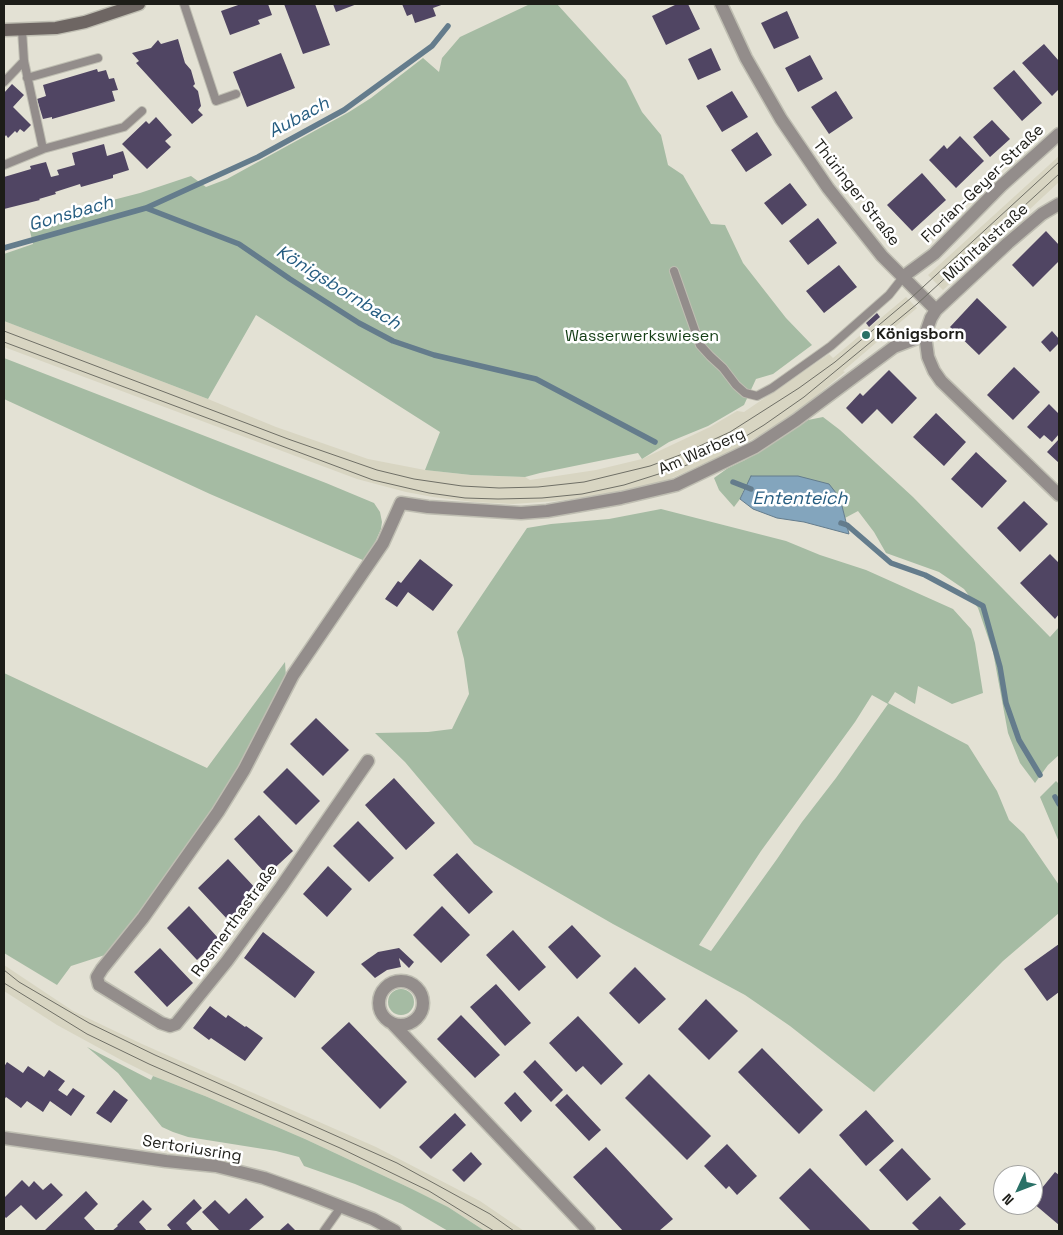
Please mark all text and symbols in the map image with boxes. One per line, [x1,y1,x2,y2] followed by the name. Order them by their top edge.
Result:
[265,93,333,143] water label: Aubach
[918,121,1048,247] street label: Florian-Geyer-Straße
[808,136,904,250] street label: Thüringer Straße
[26,192,116,236] water label: Gonsbach
[939,200,1033,286] street label: Mühltalstraße
[272,241,404,335] water label: Königsbornbach
[876,325,964,345] place label: Königsborn
[565,327,719,347] park label: Wasserwerkswiesen
[860,329,872,341] marker: Königsborn
[656,424,748,480] street label: Am Warberg
[752,488,848,510] water label: Ententeich
[188,861,282,981] street label: Rosmerthastraße
[141,1132,243,1166] street label: Sertoriusring
[993,1165,1043,1215] north arrow
[998,1190,1018,1209] text: N

